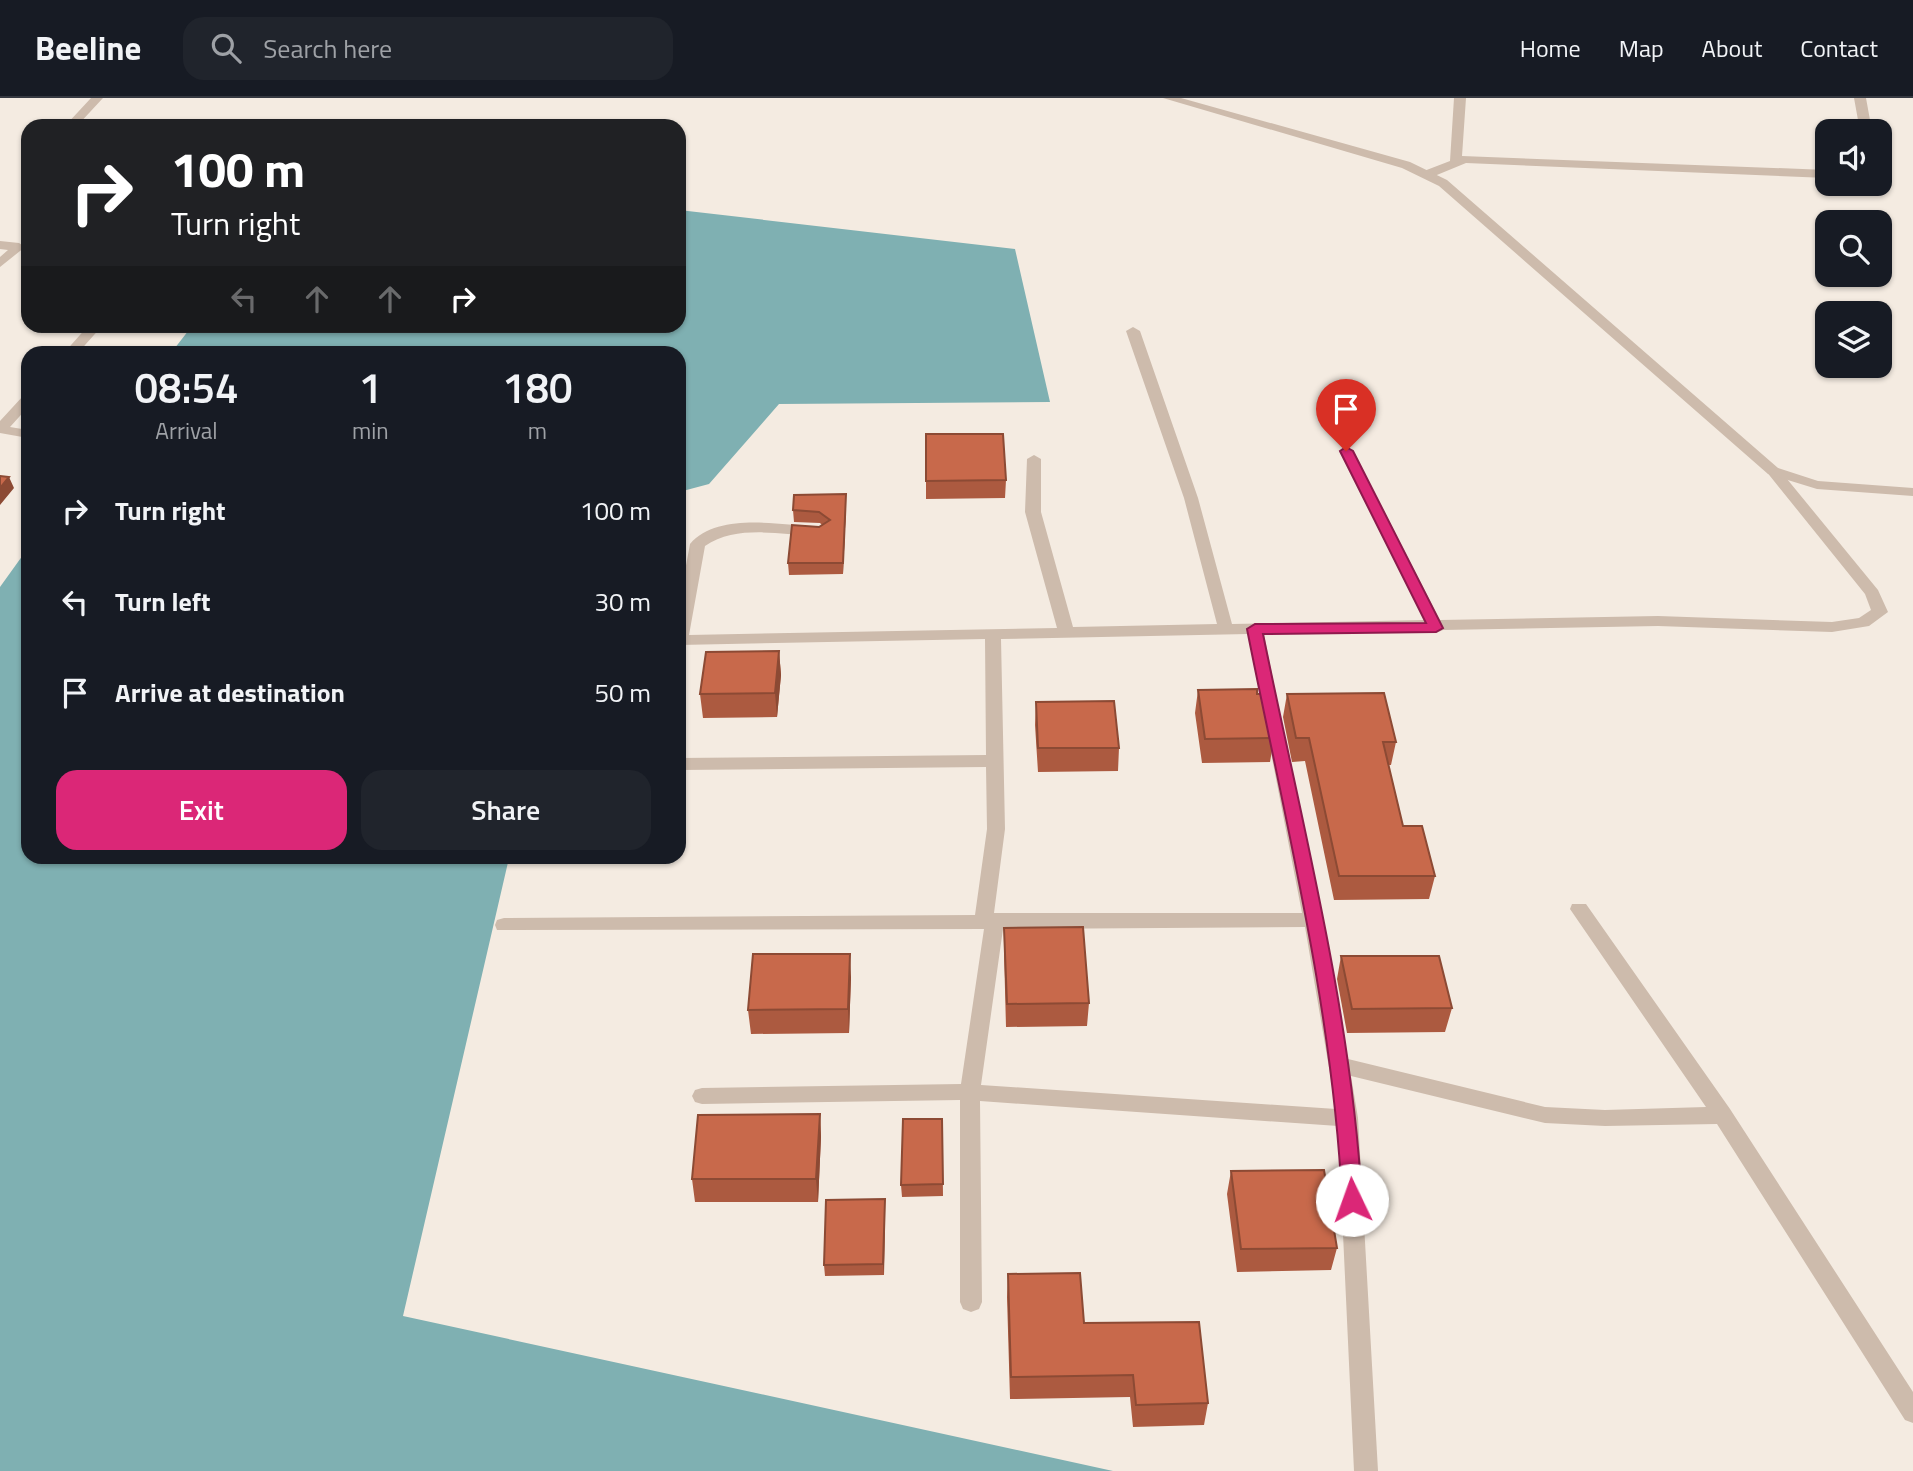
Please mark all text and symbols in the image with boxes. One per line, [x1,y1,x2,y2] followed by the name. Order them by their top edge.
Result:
[183,17,673,80] search box
[35,23,141,73] text: Beeline
[207,29,245,67] icon: search
[263,29,392,68] text: Search here
[1520,30,1581,66] text: Home
[1619,30,1664,66] text: Map
[1702,30,1762,66] text: About
[1800,30,1878,66] text: Contact
[1815,119,1892,378] map controls
[1815,119,1892,196] button: sound
[171,131,305,206] text: 100 m
[56,147,147,238] icon: right
[171,199,300,247] text: Turn right
[1815,210,1892,287] button: search
[225,280,263,318] icon: left
[298,280,336,318] icon: ahead
[371,280,409,318] icon: ahead
[444,280,482,318] icon: right
[1815,301,1892,378] button: layers
[134,355,239,419] text: 08:54
[359,355,382,419] text: 1
[502,355,573,419] text: 180
[1316,379,1376,451] pin
[1327,390,1365,428] icon: arrive
[155,413,218,448] text: Arrival
[352,413,389,448] text: min
[528,413,547,448] text: m
[115,491,226,530] text: Turn right
[580,491,651,530] text: 100 m
[56,492,94,530] icon: right
[115,582,210,621] text: Turn left
[594,582,651,621] text: 30 m
[56,583,94,621] icon: left
[115,673,345,712] text: Arrive at destination
[594,673,651,712] text: 50 m
[56,674,94,712] icon: arrive
[56,770,347,850] button: Exit
[361,770,651,850] button: Share
[1315,1163,1389,1237] position arrow

